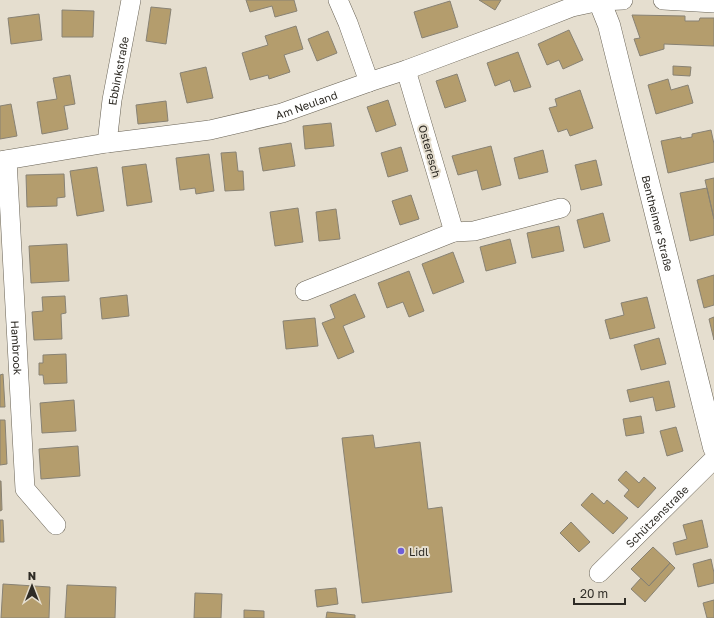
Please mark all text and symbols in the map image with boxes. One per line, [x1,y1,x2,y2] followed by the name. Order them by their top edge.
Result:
[105,35,130,106] street label: Ebbinkstraße
[274,87,339,121] street label: Am Neuland
[416,123,444,179] street label: Osteresch
[640,174,676,272] street label: Bentheimer Straße
[9,320,25,375] street label: Hambrook
[622,482,691,550] street label: Schützenstraße
[409,545,429,558] place label: Lidl
[396,546,406,556] marker: Lidl
[12,566,52,606] north arrow
[28,569,36,582] text: N
[574,580,625,606] scale bar
[580,586,608,601] text: 20 m

